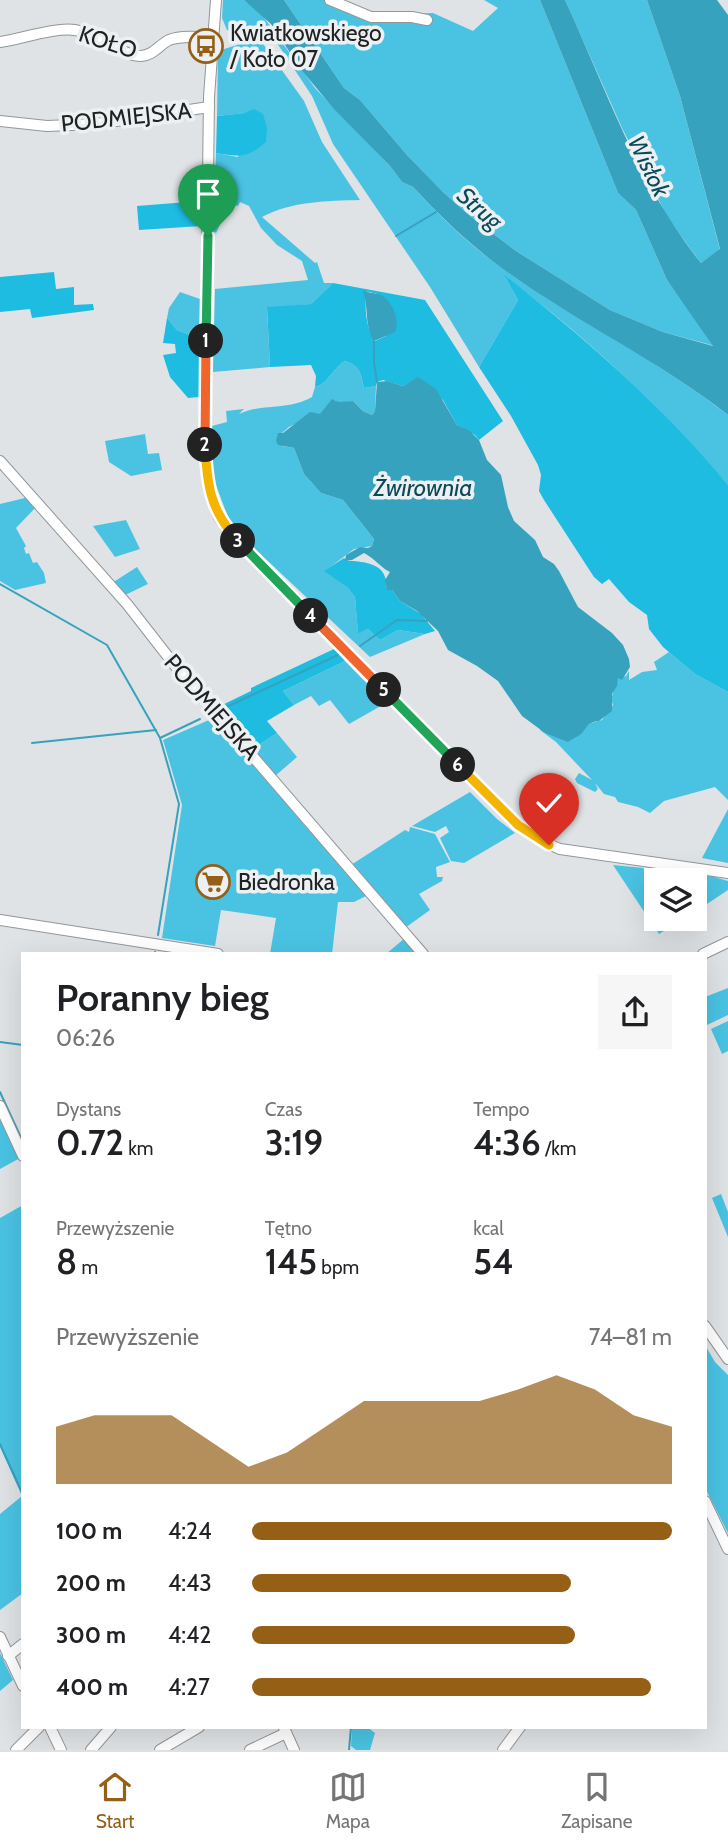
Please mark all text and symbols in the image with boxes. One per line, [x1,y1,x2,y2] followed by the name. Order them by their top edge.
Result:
[229,19,382,73] place label: Kwiatkowskiego / Koło 07
[75,20,141,64] street label: KOŁO
[187,27,225,65] bus stop icon: Kwiatkowskiego / Koło 07
[59,96,193,138] street label: PODMIEJSKA
[622,131,677,202] water label: Wisłok
[178,164,238,236] pin
[189,175,227,213] icon: arrive
[452,181,509,236] water label: Strug
[188,324,224,358] pin: 1
[202,329,209,352] text: 1
[188,428,222,462] pin: 2
[199,433,210,456] text: 2
[373,473,472,502] water label: Żwirownia
[220,524,256,558] pin: 3
[232,529,243,552] text: 3
[294,598,328,634] pin: 4
[305,604,316,627] text: 4
[158,648,266,766] street label: PODMIEJSKA
[366,672,402,708] pin: 5
[378,678,389,701] text: 5
[440,748,476,782] pin: 6
[452,753,463,776] text: 6
[519,773,579,845] pin
[530,784,568,822] icon: check
[194,863,232,901] supermarket icon: Biedronka
[238,868,335,896] place label: Biedronka
[644,868,707,931] map controls
[644,868,707,931] button: layers
[56,974,269,1021] text: Poranny bieg
[598,975,672,1049] button: share
[56,1024,115,1052] text: 06:26
[56,1098,121,1121] text: Dystans
[265,1098,302,1121] text: Czas
[473,1098,529,1121] text: Tempo
[56,1121,124,1164] text: 0.72
[265,1121,323,1164] text: 3:19
[473,1121,541,1164] text: 4:36
[124,1137,153,1160] text: km
[541,1137,576,1160] text: /km
[56,1217,174,1240] text: Przewyższenie
[265,1217,312,1240] text: Tętno
[473,1217,504,1240] text: kcal
[56,1240,77,1283] text: 8
[265,1240,317,1283] text: 145
[473,1240,513,1283] text: 54
[77,1256,98,1279] text: m
[317,1256,359,1279] text: bpm
[56,1323,199,1351] text: Przewyższenie
[589,1323,672,1351] text: 74–81 m
[56,1517,122,1545] text: 100 m
[168,1517,211,1545] text: 4:24
[56,1569,126,1597] text: 200 m
[168,1569,212,1597] text: 4:43
[56,1621,126,1649] text: 300 m
[168,1621,211,1649] text: 4:42
[56,1673,128,1701] text: 400 m
[168,1673,210,1701] text: 4:27
[96,1768,134,1833] tab: Start
[326,1768,370,1833] tab: Mapa
[561,1768,632,1833] tab: Zapisane

